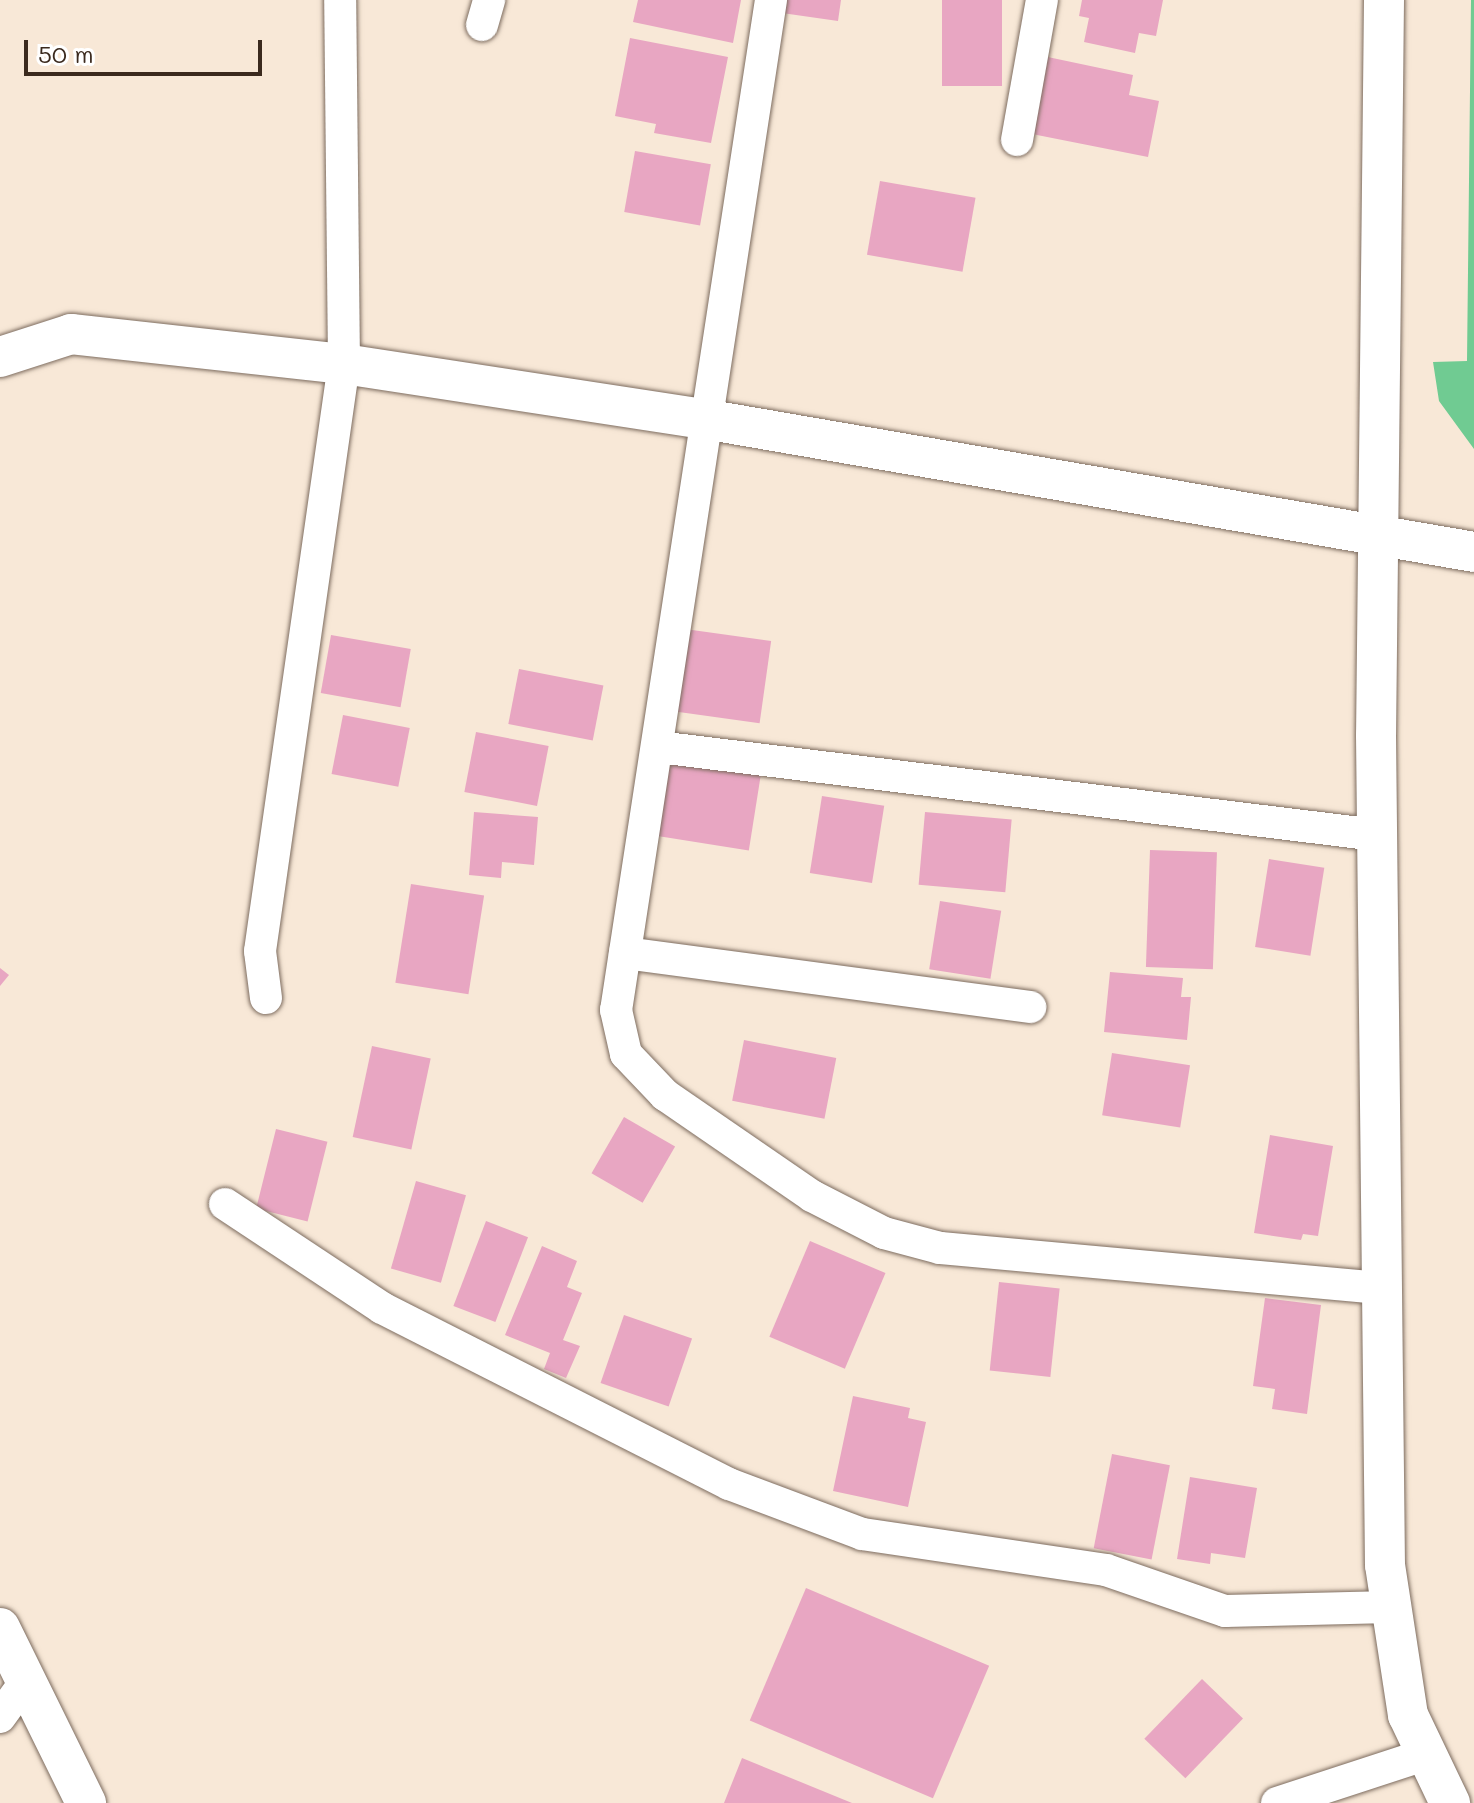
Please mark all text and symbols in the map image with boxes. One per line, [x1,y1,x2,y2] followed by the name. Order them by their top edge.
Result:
[28,24,266,74] scale bar
[38,38,94,69] text: 50 m

